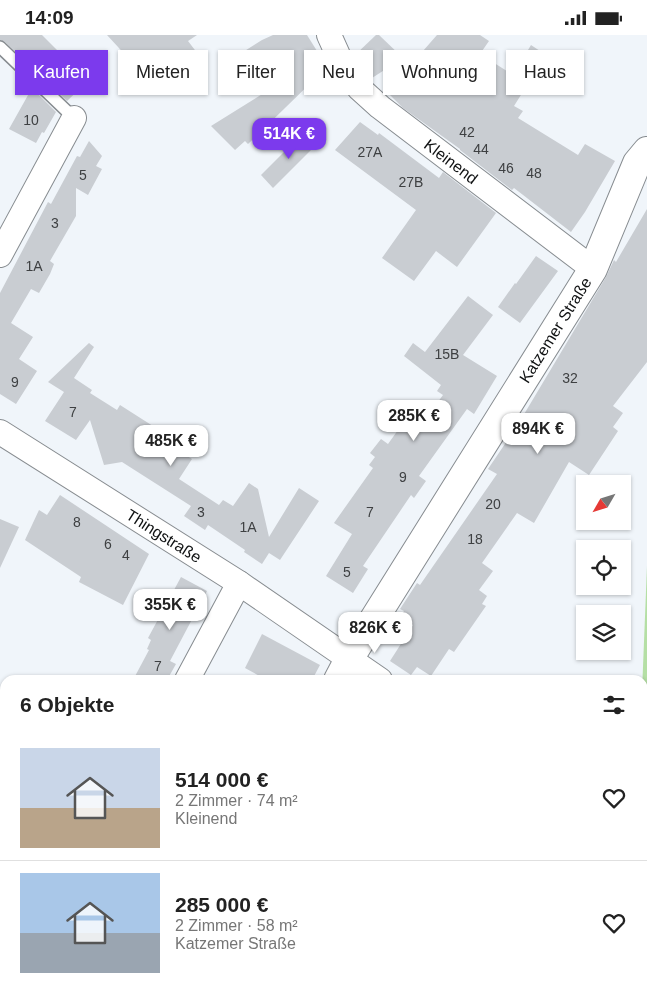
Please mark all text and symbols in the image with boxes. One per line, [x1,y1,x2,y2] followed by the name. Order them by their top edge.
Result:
[25,7,74,28] text: 14:09
[15,50,108,95] chip: Kaufen
[118,50,208,95] chip: Mieten
[218,50,294,95] chip: Filter
[304,50,373,95] chip: Neu
[383,50,496,95] chip: Wohnung
[506,50,584,95] chip: Haus
[23,112,39,128] house number: 10
[248,117,330,160] pin: 514K €
[459,124,475,140] house number: 42
[263,125,315,142] text: 514K €
[421,136,481,187] street label: Kleinend
[473,141,489,157] house number: 44
[358,144,383,160] house number: 27A
[498,160,514,176] house number: 46
[526,165,542,181] house number: 48
[79,167,87,183] house number: 5
[399,174,423,190] house number: 27B
[51,215,59,231] house number: 3
[25,258,43,274] house number: 1A
[516,274,594,386] street label: Katzemer Straße
[435,346,459,362] house number: 15B
[562,370,578,386] house number: 32
[11,374,19,390] house number: 9
[373,399,455,442] pin: 285K €
[69,404,77,420] house number: 7
[388,407,440,424] text: 285K €
[497,413,579,455] pin: 894K €
[512,420,564,437] text: 894K €
[130,425,212,467] pin: 485K €
[145,432,197,449] text: 485K €
[399,469,407,485] house number: 9
[576,475,631,530] north arrow
[576,475,631,660] map controls
[485,496,501,512] house number: 20
[197,504,205,520] house number: 3
[366,504,374,520] house number: 7
[123,506,205,566] street label: Thingstraße
[73,514,81,530] house number: 8
[239,519,257,535] house number: 1A
[467,531,483,547] house number: 18
[104,536,112,552] house number: 6
[576,540,631,595] button: locate
[122,547,130,563] house number: 4
[343,564,351,580] house number: 5
[129,589,211,631] pin: 355K €
[144,596,196,613] text: 355K €
[576,605,631,660] button: layers
[334,611,416,654] pin: 826K €
[349,619,401,636] text: 826K €
[154,658,162,674] house number: 7
[600,691,628,719] icon: filters
[20,693,115,716] text: 6 Objekte
[60,768,120,828] icon: home
[175,768,268,791] text: 514 000 €
[600,784,628,812] icon: heart
[175,792,298,809] text: 2 Zimmer · 74 m²
[175,810,237,827] text: Kleinend
[60,893,120,953] icon: home
[175,893,268,916] text: 285 000 €
[600,909,628,937] icon: heart
[175,917,298,934] text: 2 Zimmer · 58 m²
[175,935,296,952] text: Katzemer Straße

